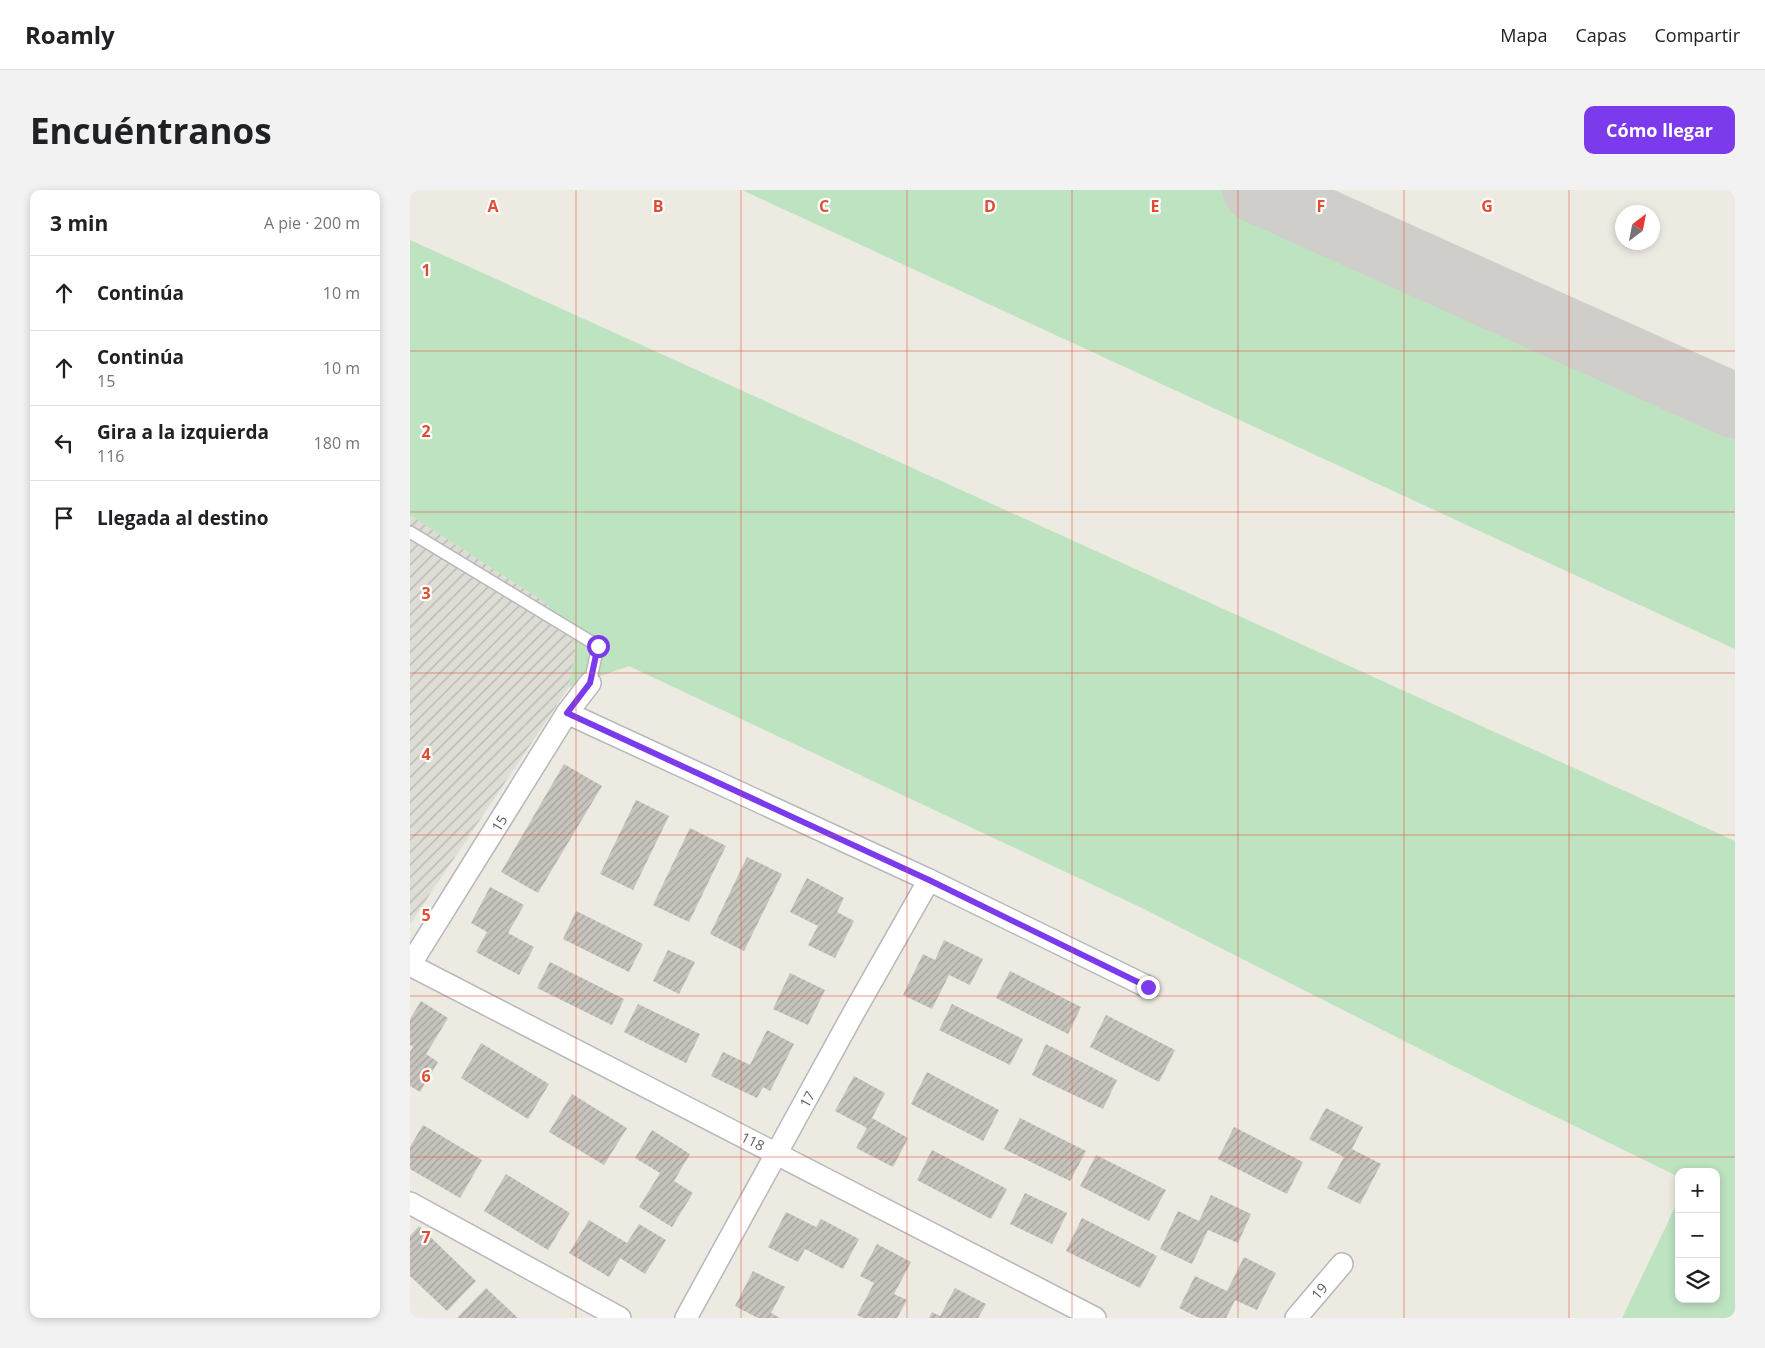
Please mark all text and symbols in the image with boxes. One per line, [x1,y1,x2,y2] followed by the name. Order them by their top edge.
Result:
[25,18,115,51] text: Roamly
[1500,23,1548,47] text: Mapa
[1576,23,1626,47] text: Capas
[1654,23,1740,47] text: Compartir
[1584,106,1735,154] button: Cómo llegar
[30,107,272,154] text: Encuéntranos
[487,195,499,217] text: A
[653,195,663,217] text: B
[819,195,829,217] text: C
[984,195,996,217] text: D
[1151,195,1160,217] text: E
[1317,195,1325,217] text: F
[1481,195,1493,217] text: G
[1615,205,1660,250] north arrow
[50,209,108,237] text: 3 min
[264,212,360,234] text: A pie · 200 m
[421,259,431,281] text: 1
[50,279,78,307] icon: ahead
[97,280,184,306] text: Continúa
[323,282,360,304] text: 10 m
[97,344,184,370] text: Continúa
[50,354,78,382] icon: ahead
[323,357,360,379] text: 10 m
[97,370,115,392] text: 15
[97,419,269,445] text: Gira a la izquierda
[421,420,431,442] text: 2
[50,429,78,457] icon: left
[314,432,360,454] text: 180 m
[97,445,124,467] text: 116
[50,504,78,532] icon: arrive
[97,505,269,531] text: Llegada al destino
[421,582,431,604] text: 3
[587,635,610,658] route start
[421,743,431,765] text: 4
[487,811,511,835] street label: 15
[421,904,431,926] text: 5
[1137,976,1160,999] route end
[421,1065,431,1087] text: 6
[795,1087,819,1111] street label: 17
[738,1127,768,1155] street label: 118
[1675,1168,1720,1303] map controls
[1675,1168,1720,1213] button: +
[1675,1213,1720,1258] button: −
[421,1226,431,1248] text: 7
[1675,1258,1720,1303] button: layers
[1307,1279,1331,1303] street label: 19

